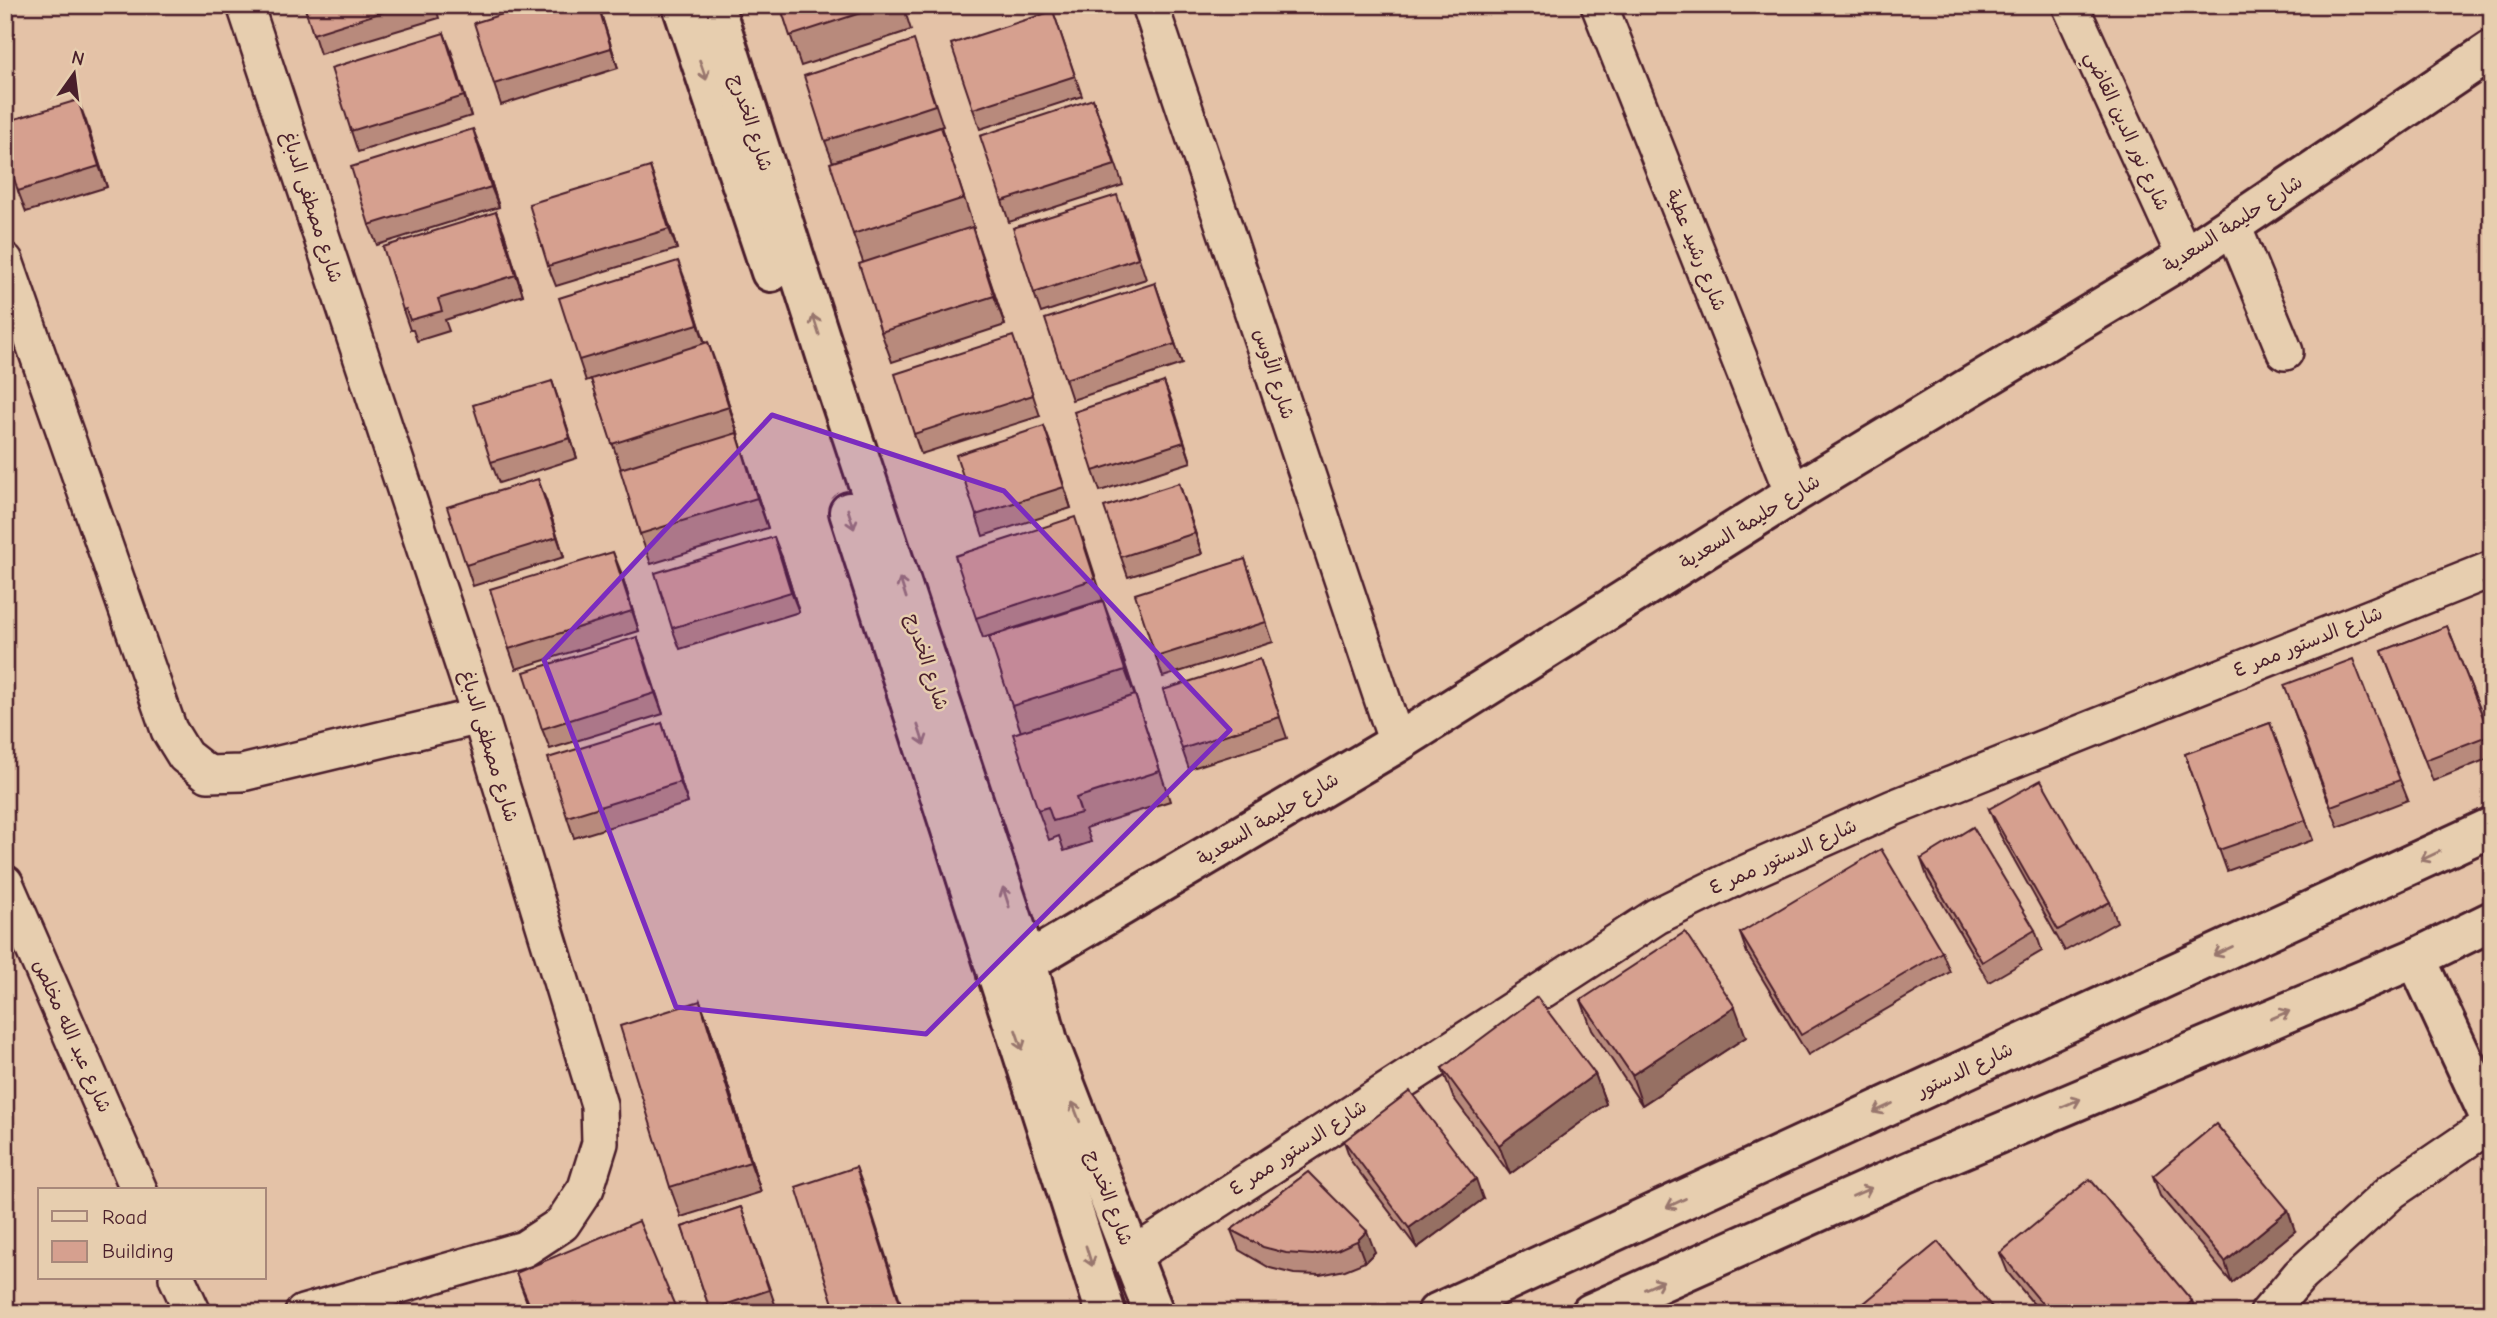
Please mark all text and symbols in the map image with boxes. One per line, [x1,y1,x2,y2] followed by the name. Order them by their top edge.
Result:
[38,38,108,108] north arrow
[69,46,87,71] text: N
[2076,48,2174,216] street label: شارع نور الدين القاضي
[698,58,710,80] one-way arrow
[723,72,777,175] street label: شارع الخدرج
[275,129,347,286] street label: شارع مصطفى الدباغ
[2159,171,2308,279] street label: شارع حليمة السعدية
[1660,186,1730,315] street label: شارع رشيد عطية
[808,315,821,337] one-way arrow
[1247,325,1301,423] street label: شارع الأوس
[1676,470,1825,576] street label: شارع حليمة السعدية
[846,507,859,529] one-way arrow
[895,578,908,600] one-way arrow
[2230,602,2387,684] street label: شارع الدستور ممر ٤
[899,611,953,714] street label: شارع الخدرج
[454,667,523,825] street label: شارع مصطفى الدباغ
[916,724,928,746] one-way arrow
[1193,768,1344,872] street label: شارع حليمة السعدية
[1706,815,1861,901] street label: شارع الدستور ممر ٤
[2420,850,2441,863] one-way arrow
[998,886,1011,908] one-way arrow
[2213,945,2234,958] one-way arrow
[26,956,116,1117] street label: شارع عبد الله مخلص
[2269,1008,2291,1021] one-way arrow
[1014,1028,1026,1050] one-way arrow
[1912,1038,2017,1104] street label: شارع الدستور
[1225,1095,1372,1202] street label: شارع الدستور ممر ٤
[2060,1096,2081,1109] one-way arrow
[1873,1101,1894,1115] one-way arrow
[1068,1102,1081,1124] one-way arrow
[1079,1147,1137,1250] street label: شارع الخدرج
[1850,1185,1872,1198] one-way arrow
[38,1188,266,1280] legend
[1666,1197,1687,1210] one-way arrow
[102,1205,147,1229] text: Road
[102,1239,174,1263] text: Building
[1083,1245,1096,1267] one-way arrow
[1643,1278,1664,1291] one-way arrow

